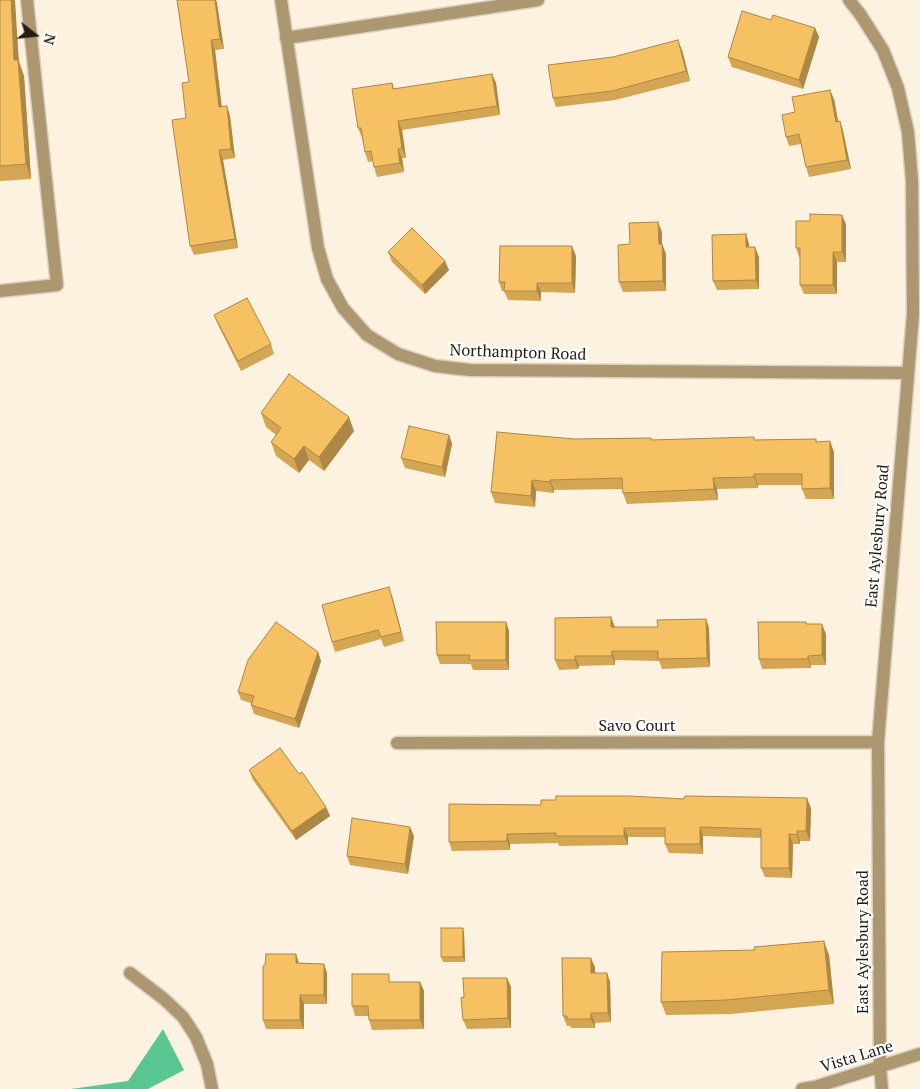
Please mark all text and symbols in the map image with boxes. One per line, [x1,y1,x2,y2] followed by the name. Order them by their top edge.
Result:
[10,10,60,60] north arrow
[39,32,60,47] text: N
[449,341,587,365] street label: Northampton Road
[862,464,894,608] street label: East Aylesbury Road
[598,716,676,736] street label: Savo Court
[853,870,873,1014] street label: East Aylesbury Road
[818,1037,896,1077] street label: Vista Lane

